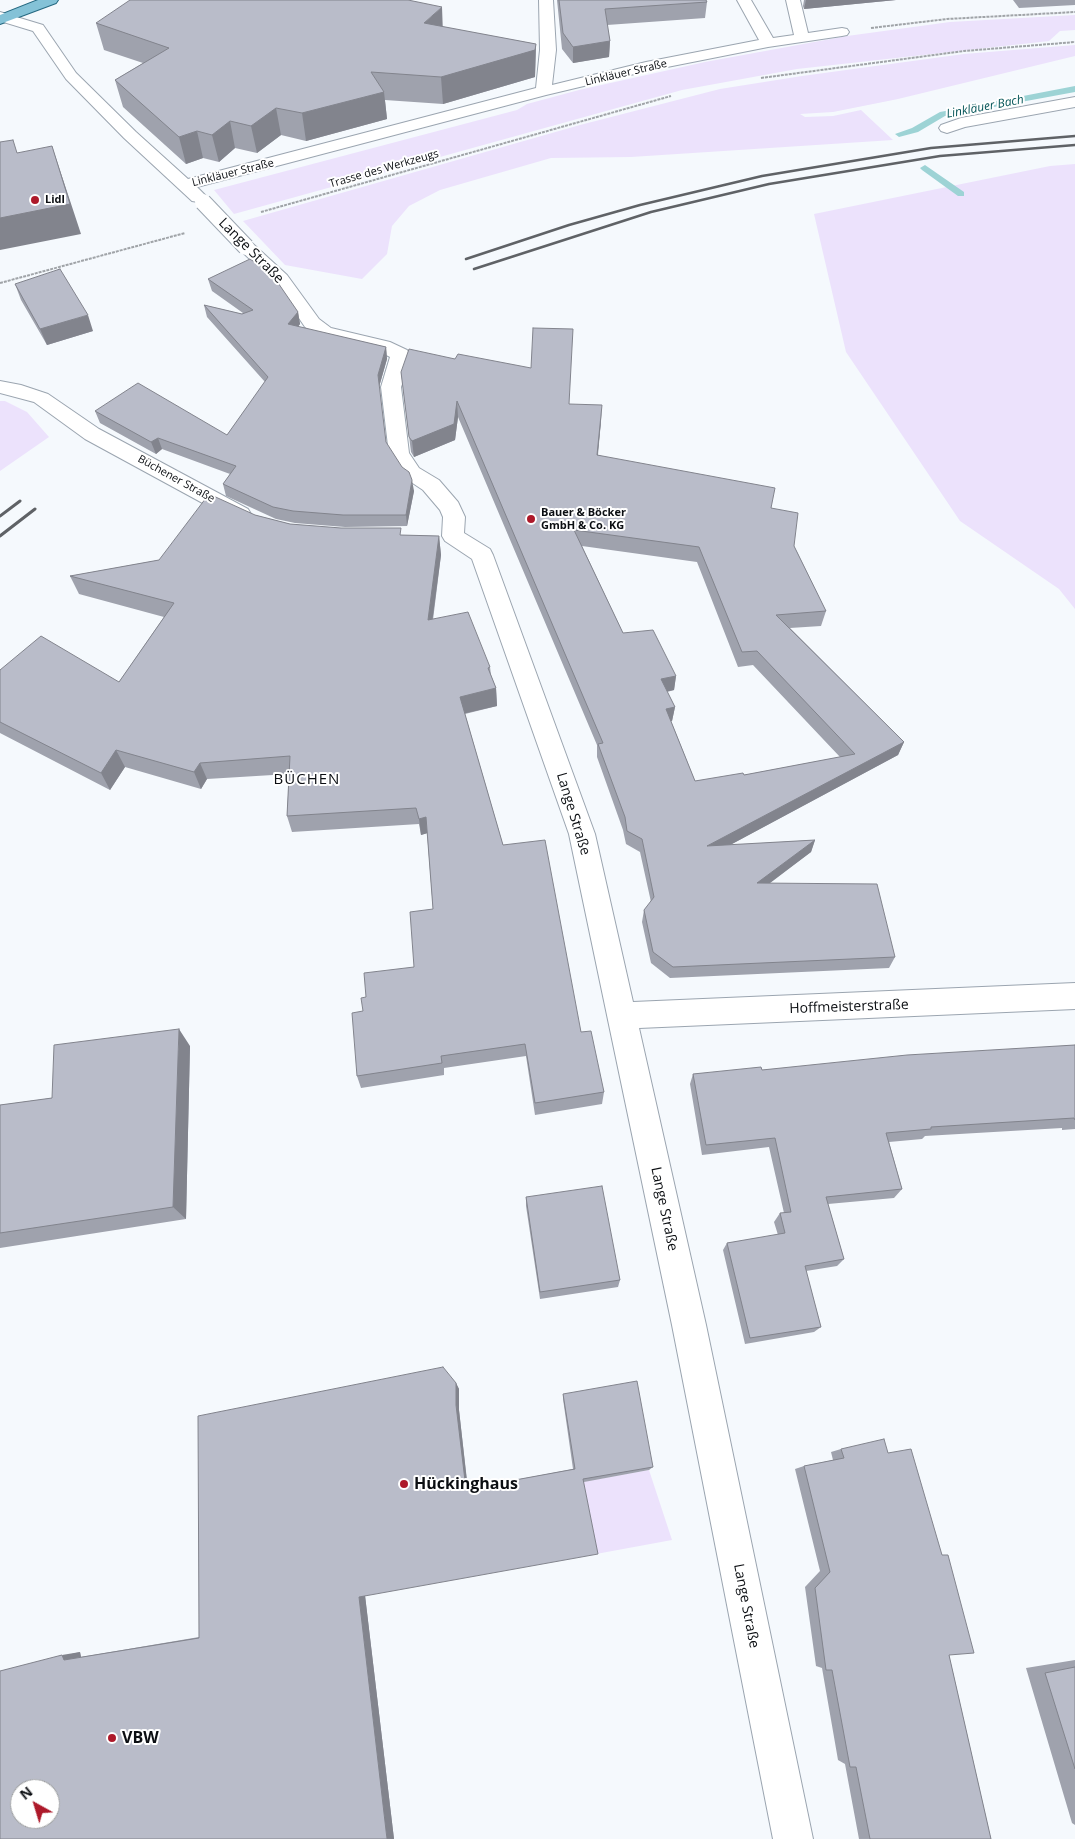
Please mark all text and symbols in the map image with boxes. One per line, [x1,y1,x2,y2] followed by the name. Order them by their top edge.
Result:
[584,57,668,89] street label: Linkläuer Straße
[945,92,1025,122] water label: Linkläuer Bach
[328,147,440,191] street label: Trasse des Werkzeugs
[191,156,275,190] street label: Linkläuer Straße
[45,193,65,207] place label: Lidl
[29,194,41,206] marker: Lidl
[215,215,287,287] street label: Lange Straße
[135,452,217,506] street label: Büchener Straße
[541,506,626,532] place label: Bauer & Böcker GmbH & Co. KG
[525,513,537,525] marker: Bauer & Böcker GmbH & Co. KG
[273,771,341,789] district label: BÜCHEN
[552,771,594,857] street label: Lange Straße
[789,997,909,1017] street label: Hoffmeisterstraße
[647,1165,681,1253] street label: Lange Straße
[414,1474,518,1494] place label: Hückinghaus
[398,1478,410,1490] marker: Hückinghaus
[730,1562,762,1650] street label: Lange Straße
[122,1728,159,1748] place label: VBW
[106,1732,118,1744] marker: VBW
[10,1779,60,1829] north arrow
[15,1782,36,1804] text: N

